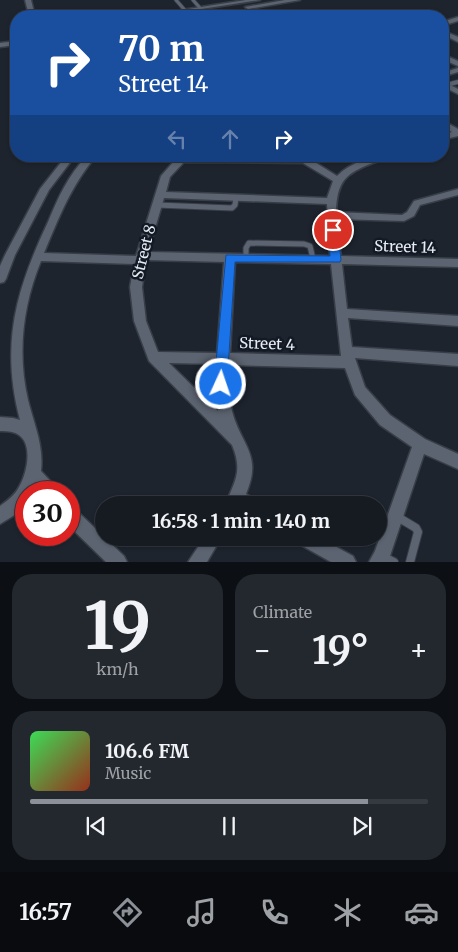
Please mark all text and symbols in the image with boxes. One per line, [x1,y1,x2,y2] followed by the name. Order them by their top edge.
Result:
[118,27,205,71] text: 70 m
[35,30,100,95] icon: right
[118,70,208,98] text: Street 14
[163,125,191,153] icon: left
[216,125,244,153] icon: ahead
[269,125,297,153] icon: right
[312,209,354,251] pin
[319,216,347,244] icon: arrive
[128,223,159,281] street label: Street 8
[374,236,436,257] street label: Street 14
[239,333,295,354] street label: Street 4
[194,357,246,409] position arrow
[15,481,80,546] speed limit sign: 30
[152,509,330,533] text: 16:58 · 1 min · 140 m
[84,585,151,667] text: 19
[253,602,312,622] text: Climate
[312,627,369,674] text: 19°
[253,632,272,668] text: −
[409,632,428,668] text: +
[96,659,139,679] text: km/h
[105,739,189,763] text: 106.6 FM
[105,763,151,783] text: Music
[82,812,110,840] icon: previous
[215,812,243,840] icon: pause
[348,812,376,840] icon: next
[110,895,145,930] icon: directions
[184,895,219,930] icon: music
[257,895,292,930] icon: phone
[330,895,365,930] icon: climate
[404,895,439,930] icon: car
[19,898,72,926] text: 16:57

